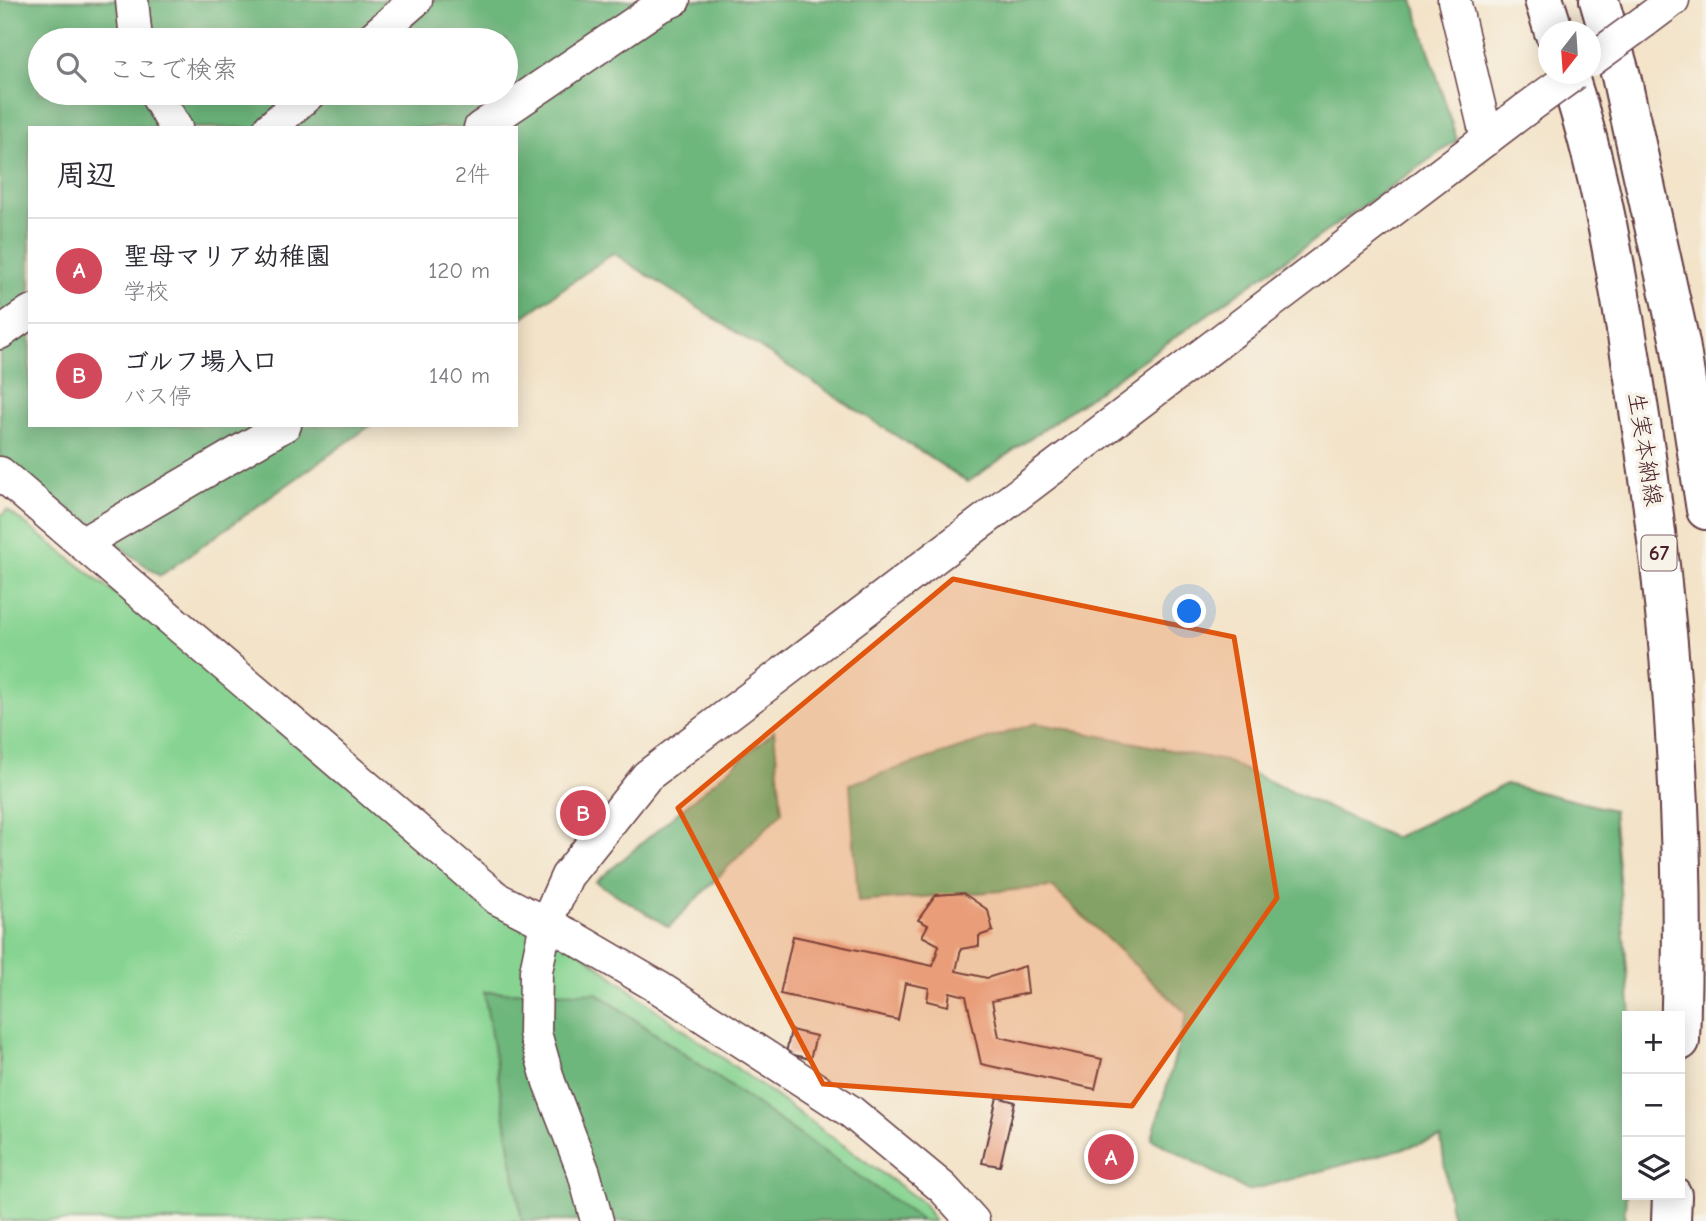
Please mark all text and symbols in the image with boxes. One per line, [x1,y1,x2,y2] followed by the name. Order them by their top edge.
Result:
[1538,21,1601,84] north arrow
[28,28,518,105] search box
[52,48,90,86] icon: search
[108,55,238,85] text: ここで検索
[56,158,116,193] text: 周辺
[455,161,490,188] text: 2件
[123,242,331,272] text: 聖母マリア幼稚園
[73,257,85,284] text: A
[428,257,490,284] text: 120 m
[123,278,169,305] text: 学校
[123,347,278,377] text: ゴルフ場入口
[72,362,86,389] text: B
[429,362,490,389] text: 140 m
[123,383,192,410] text: バス停
[1623,390,1667,508] street label: 生実本納線
[1642,536,1676,570] road number: 67
[1172,594,1206,628] your location
[560,787,606,839] pin: B
[1622,1011,1685,1200] map controls
[1622,1011,1685,1074] button: +
[1622,1074,1685,1137] button: −
[1088,1131,1134,1183] pin: A
[1622,1137,1685,1200] button: layers

